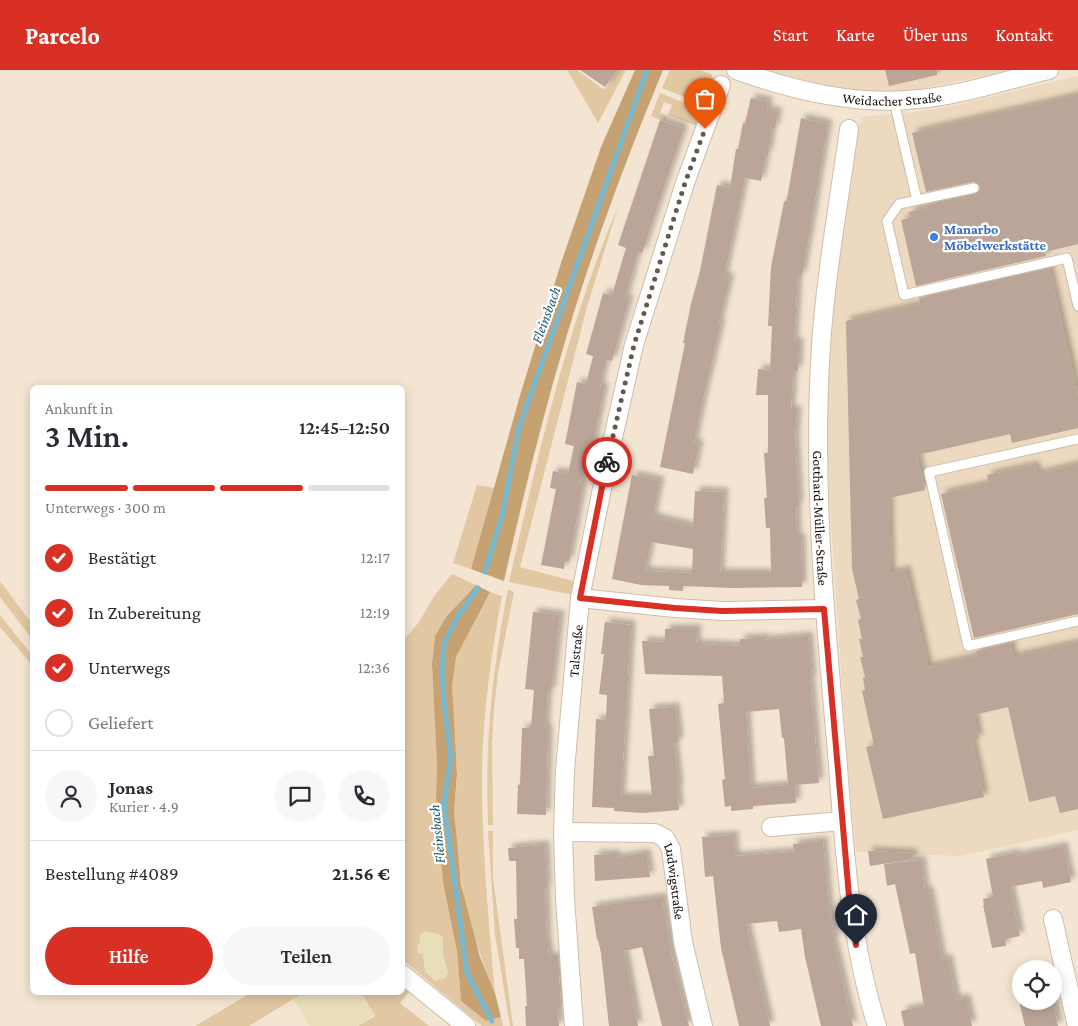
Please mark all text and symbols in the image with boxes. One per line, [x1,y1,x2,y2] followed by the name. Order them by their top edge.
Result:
[25,22,100,49] text: Parcelo
[773,25,808,45] text: Start
[836,25,875,45] text: Karte
[903,25,968,45] text: Über uns
[996,25,1053,45] text: Kontakt
[684,78,726,129] pin
[691,85,719,113] icon: bag
[842,88,943,109] street label: Weidacher Straße
[944,221,1046,253] place label: Manarbo Möbelwerkstätte
[928,231,940,243] marker: Manarbo Möbelwerkstätte
[528,284,564,346] water label: Fleinsbach
[45,400,113,417] text: Ankunft in
[299,417,390,438] text: 12:45–12:50
[45,418,129,454] text: 3 Min.
[582,437,632,487] courier
[593,448,621,476] icon: bike
[810,450,831,586] street label: Gotthard-Müller-Straße
[45,499,166,516] text: Unterwegs · 300 m
[45,544,73,572] icon: check
[88,547,156,568] text: Bestätigt
[361,549,390,566] text: 12:17
[45,599,73,627] icon: check
[88,602,201,623] text: In Zubereitung
[360,604,390,621] text: 12:19
[565,624,586,678] street label: Talstraße
[45,654,73,682] icon: check
[88,657,171,678] text: Unterwegs
[358,659,390,676] text: 12:36
[88,712,154,733] text: Geliefert
[45,770,97,822] button: person
[274,770,326,822] button: chat
[338,770,390,822] button: phone
[109,777,153,798] text: Jonas
[109,798,179,815] text: Kurier · 4.9
[426,804,448,864] water label: Fleinsbach
[661,839,688,921] street label: Ludwigstraße
[45,863,179,884] text: Bestellung #4089
[332,863,390,884] text: 21.56 €
[835,894,877,945] pin
[842,901,870,929] icon: home
[45,927,213,985] button: Hilfe
[223,927,390,985] button: Teilen
[1012,960,1062,1010] map controls
[1012,960,1062,1010] button: locate

